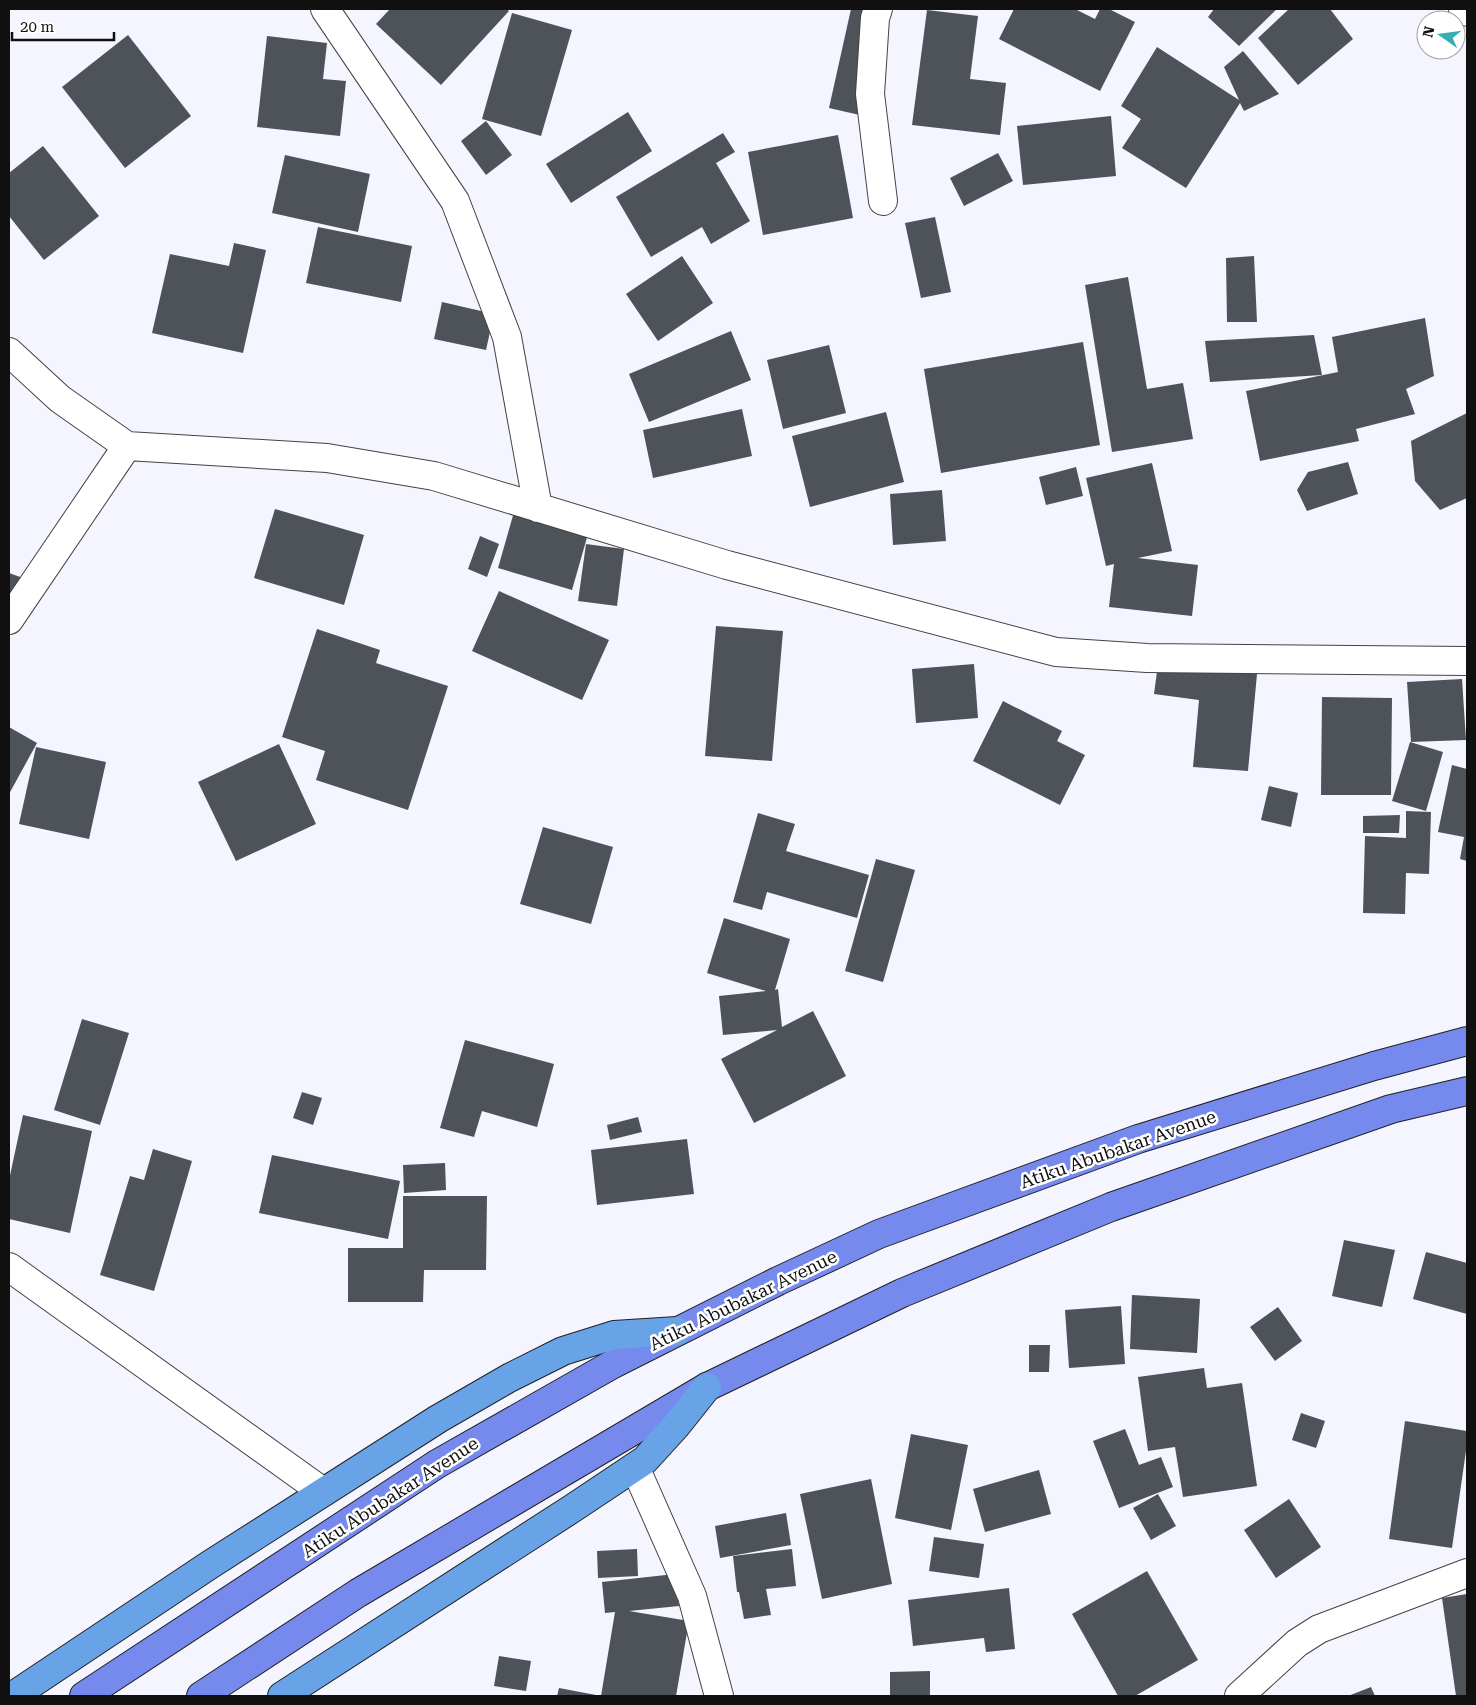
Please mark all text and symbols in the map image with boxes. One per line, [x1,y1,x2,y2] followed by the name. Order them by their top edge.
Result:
[12,10,115,42] scale bar
[1416,10,1466,60] north arrow
[20,18,55,36] text: 20 m
[1419,24,1438,39] text: N
[1017,1106,1219,1192] street label: Atiku Abubakar Avenue
[646,1245,840,1355] street label: Atiku Abubakar Avenue
[298,1432,482,1562] street label: Atiku Abubakar Avenue

